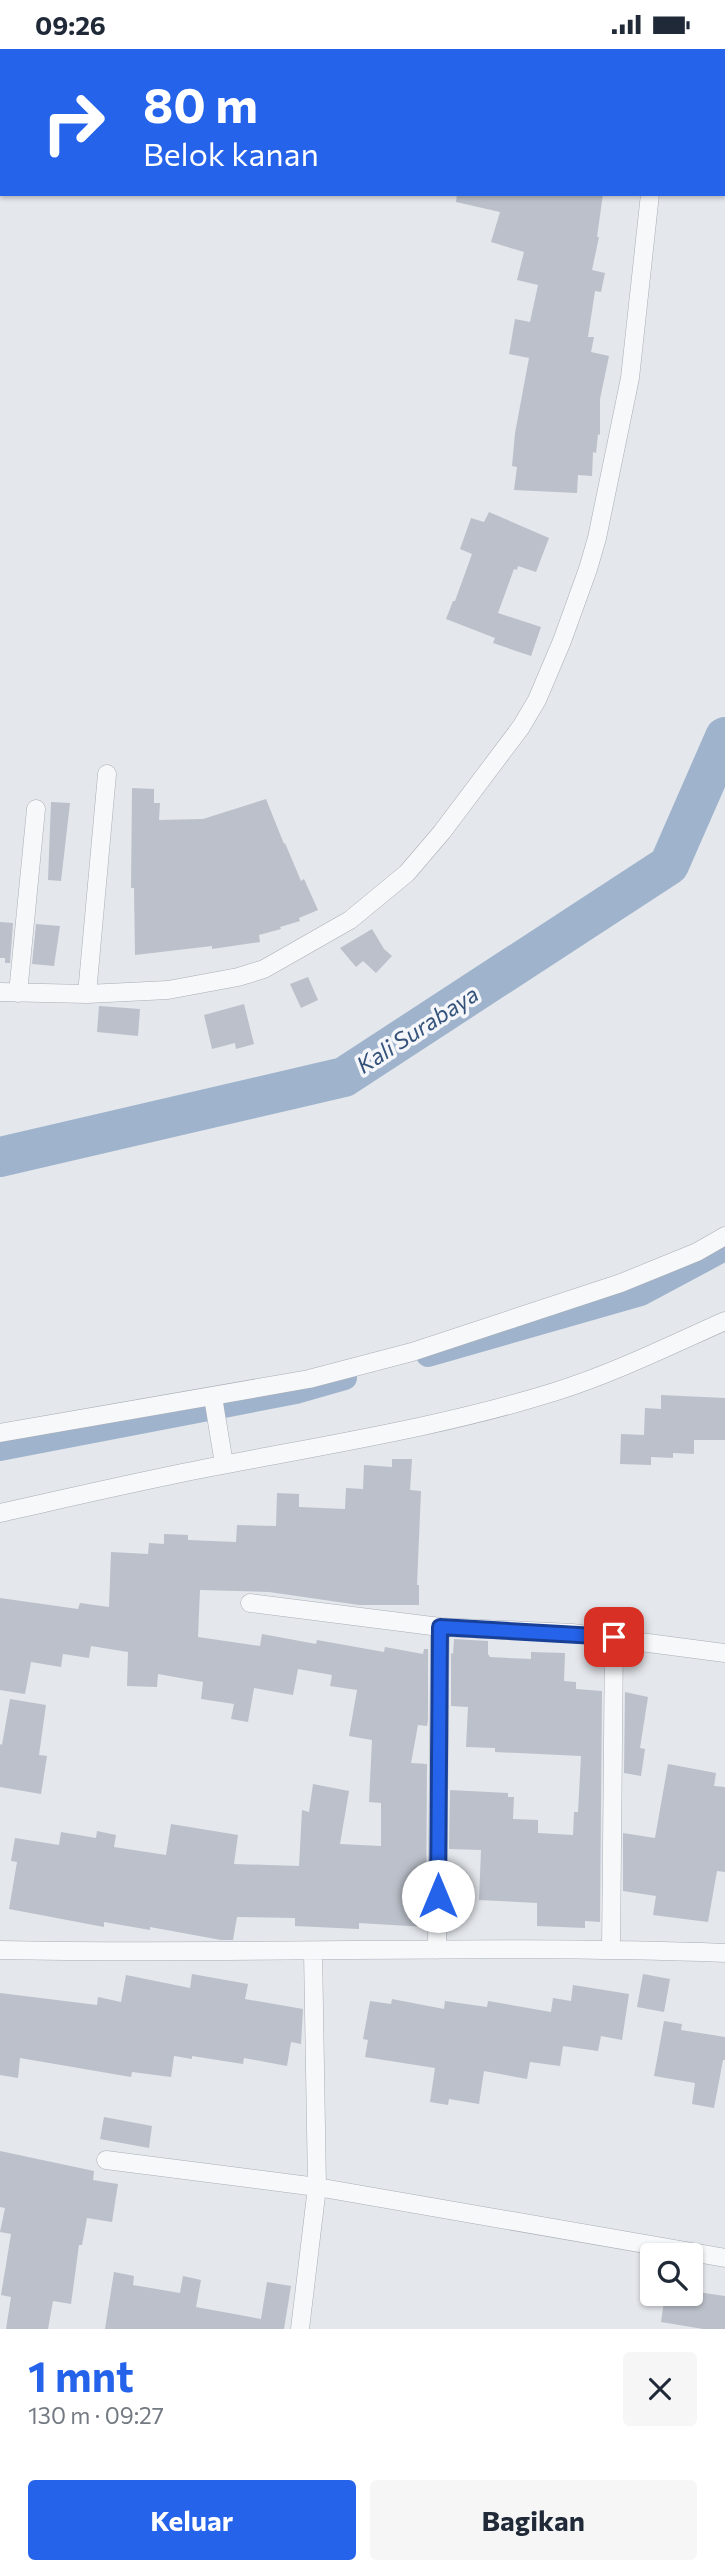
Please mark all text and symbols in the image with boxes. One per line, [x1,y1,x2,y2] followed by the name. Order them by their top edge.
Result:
[35,9,106,40] text: 09:26
[143,73,258,133] text: 80 m
[28,77,119,168] icon: right
[143,133,319,173] text: Belok kanan
[351,979,483,1079] water label: Kali Surabaya
[584,1607,644,1667] pin
[595,1618,633,1656] icon: arrive
[401,1859,475,1933] position arrow
[640,2243,703,2306] map controls
[640,2243,703,2306] button: search
[28,2349,134,2401] text: 1 mnt
[623,2352,697,2426] button: close
[28,2401,164,2429] text: 130 m · 09:27
[28,2480,356,2560] button: Keluar
[370,2480,697,2560] button: Bagikan

